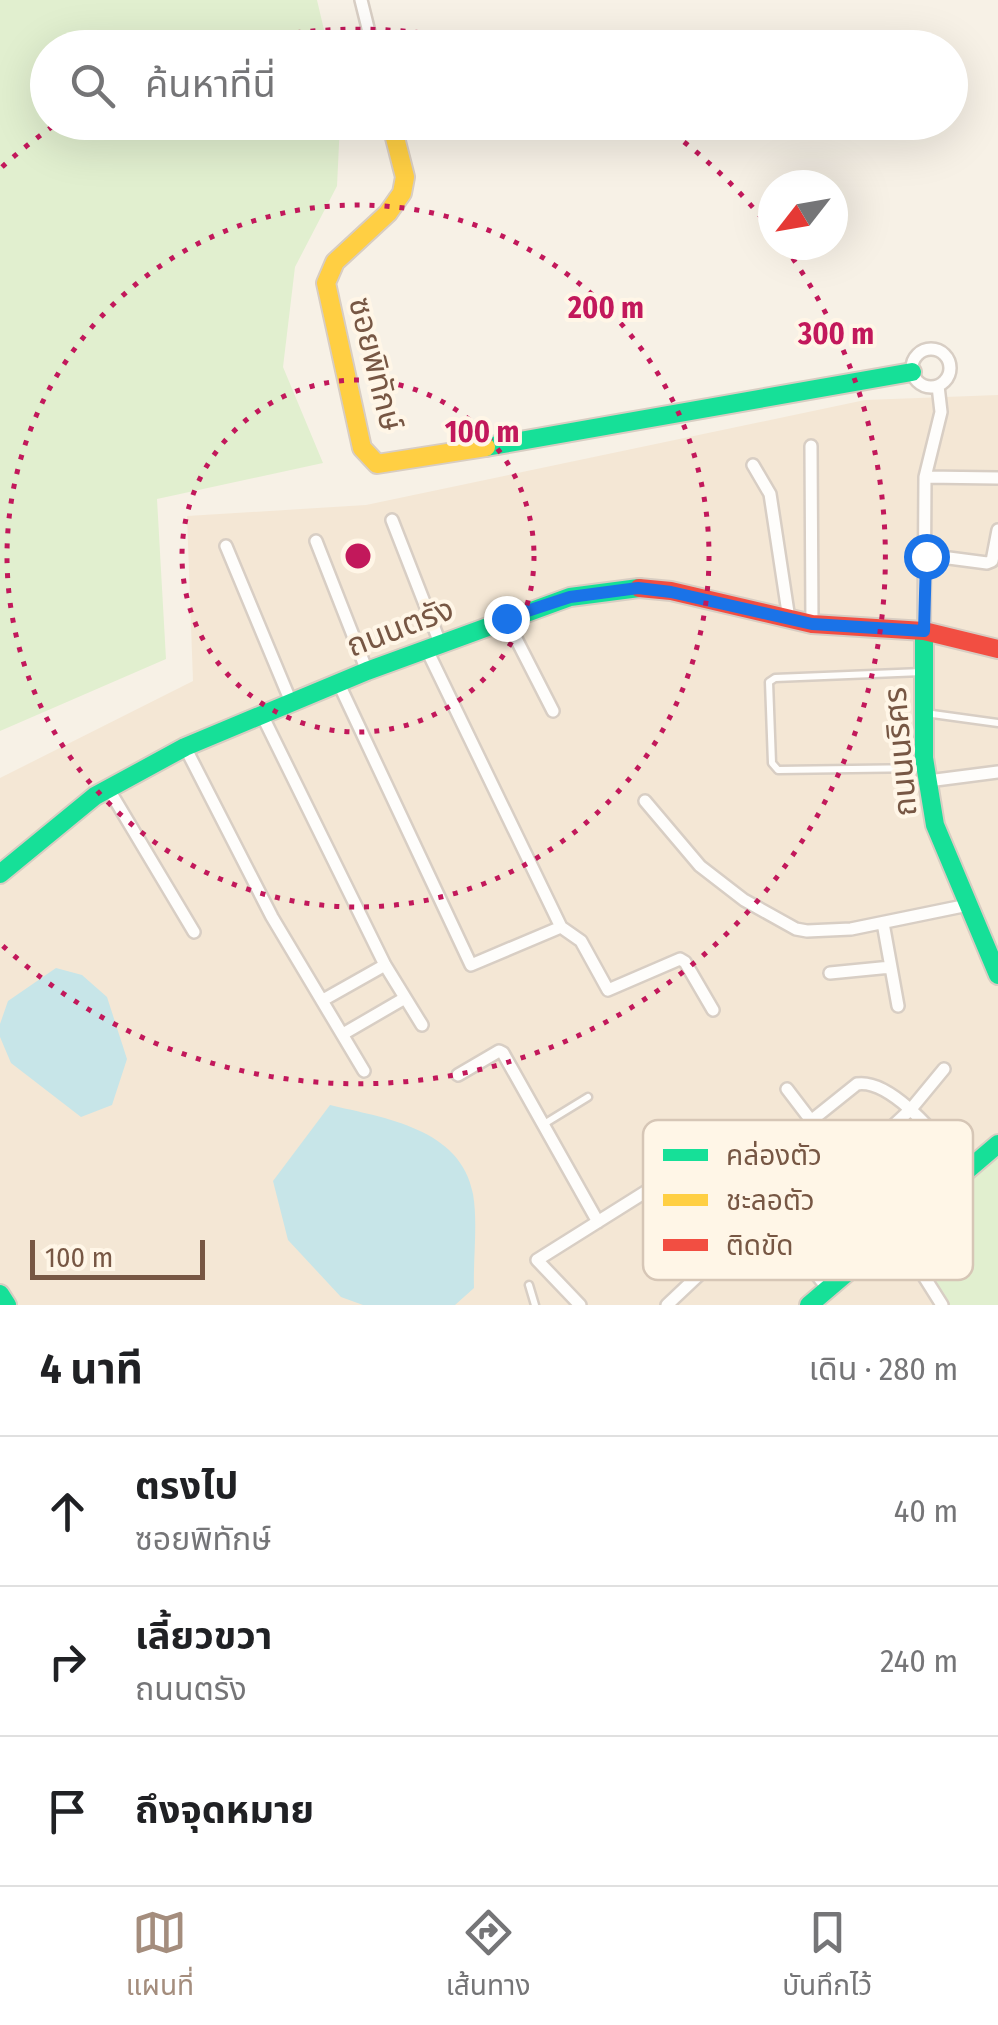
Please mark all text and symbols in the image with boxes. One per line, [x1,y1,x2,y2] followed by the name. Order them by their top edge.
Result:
[30,30,968,140] search box
[65,58,120,113] icon: search
[145,61,276,107] text: ค้นหาที่นี่
[758,170,848,260] north arrow
[567,290,644,326] text: 200 m
[341,293,411,435] street label: ซอยพิทักษ์
[797,316,874,352] text: 300 m
[445,414,519,450] text: 100 m
[904,534,950,580] route start
[340,538,376,574] centre of rings
[341,589,459,665] street label: ถนนตรัง
[484,596,530,642] route end
[875,686,925,818] street label: ถนนนริศร
[643,1120,973,1280] legend
[726,1139,822,1172] text: คล่องตัว
[726,1184,815,1217] text: ชะลอตัว
[726,1229,794,1262] text: ติดขัด
[30,1235,205,1280] scale bar
[45,1241,113,1274] text: 100 m
[40,1344,143,1394] text: 4 นาที
[809,1350,958,1388] text: เดิน · 280 m
[135,1463,238,1509] text: ตรงไป
[40,1484,95,1539] icon: ahead
[894,1492,958,1530] text: 40 m
[135,1520,272,1558] text: ซอยพิทักษ์
[135,1613,272,1659] text: เลี้ยวขวา
[40,1634,95,1689] icon: right
[880,1642,958,1680] text: 240 m
[135,1670,247,1708] text: ถนนตรัง
[40,1784,95,1839] icon: arrive
[135,1787,314,1833] text: ถึงจุดหมาย
[126,1905,194,2008] tab: แผนที่
[446,1905,530,2008] tab: เส้นทาง
[782,1905,872,2008] tab: บันทึกไว้

